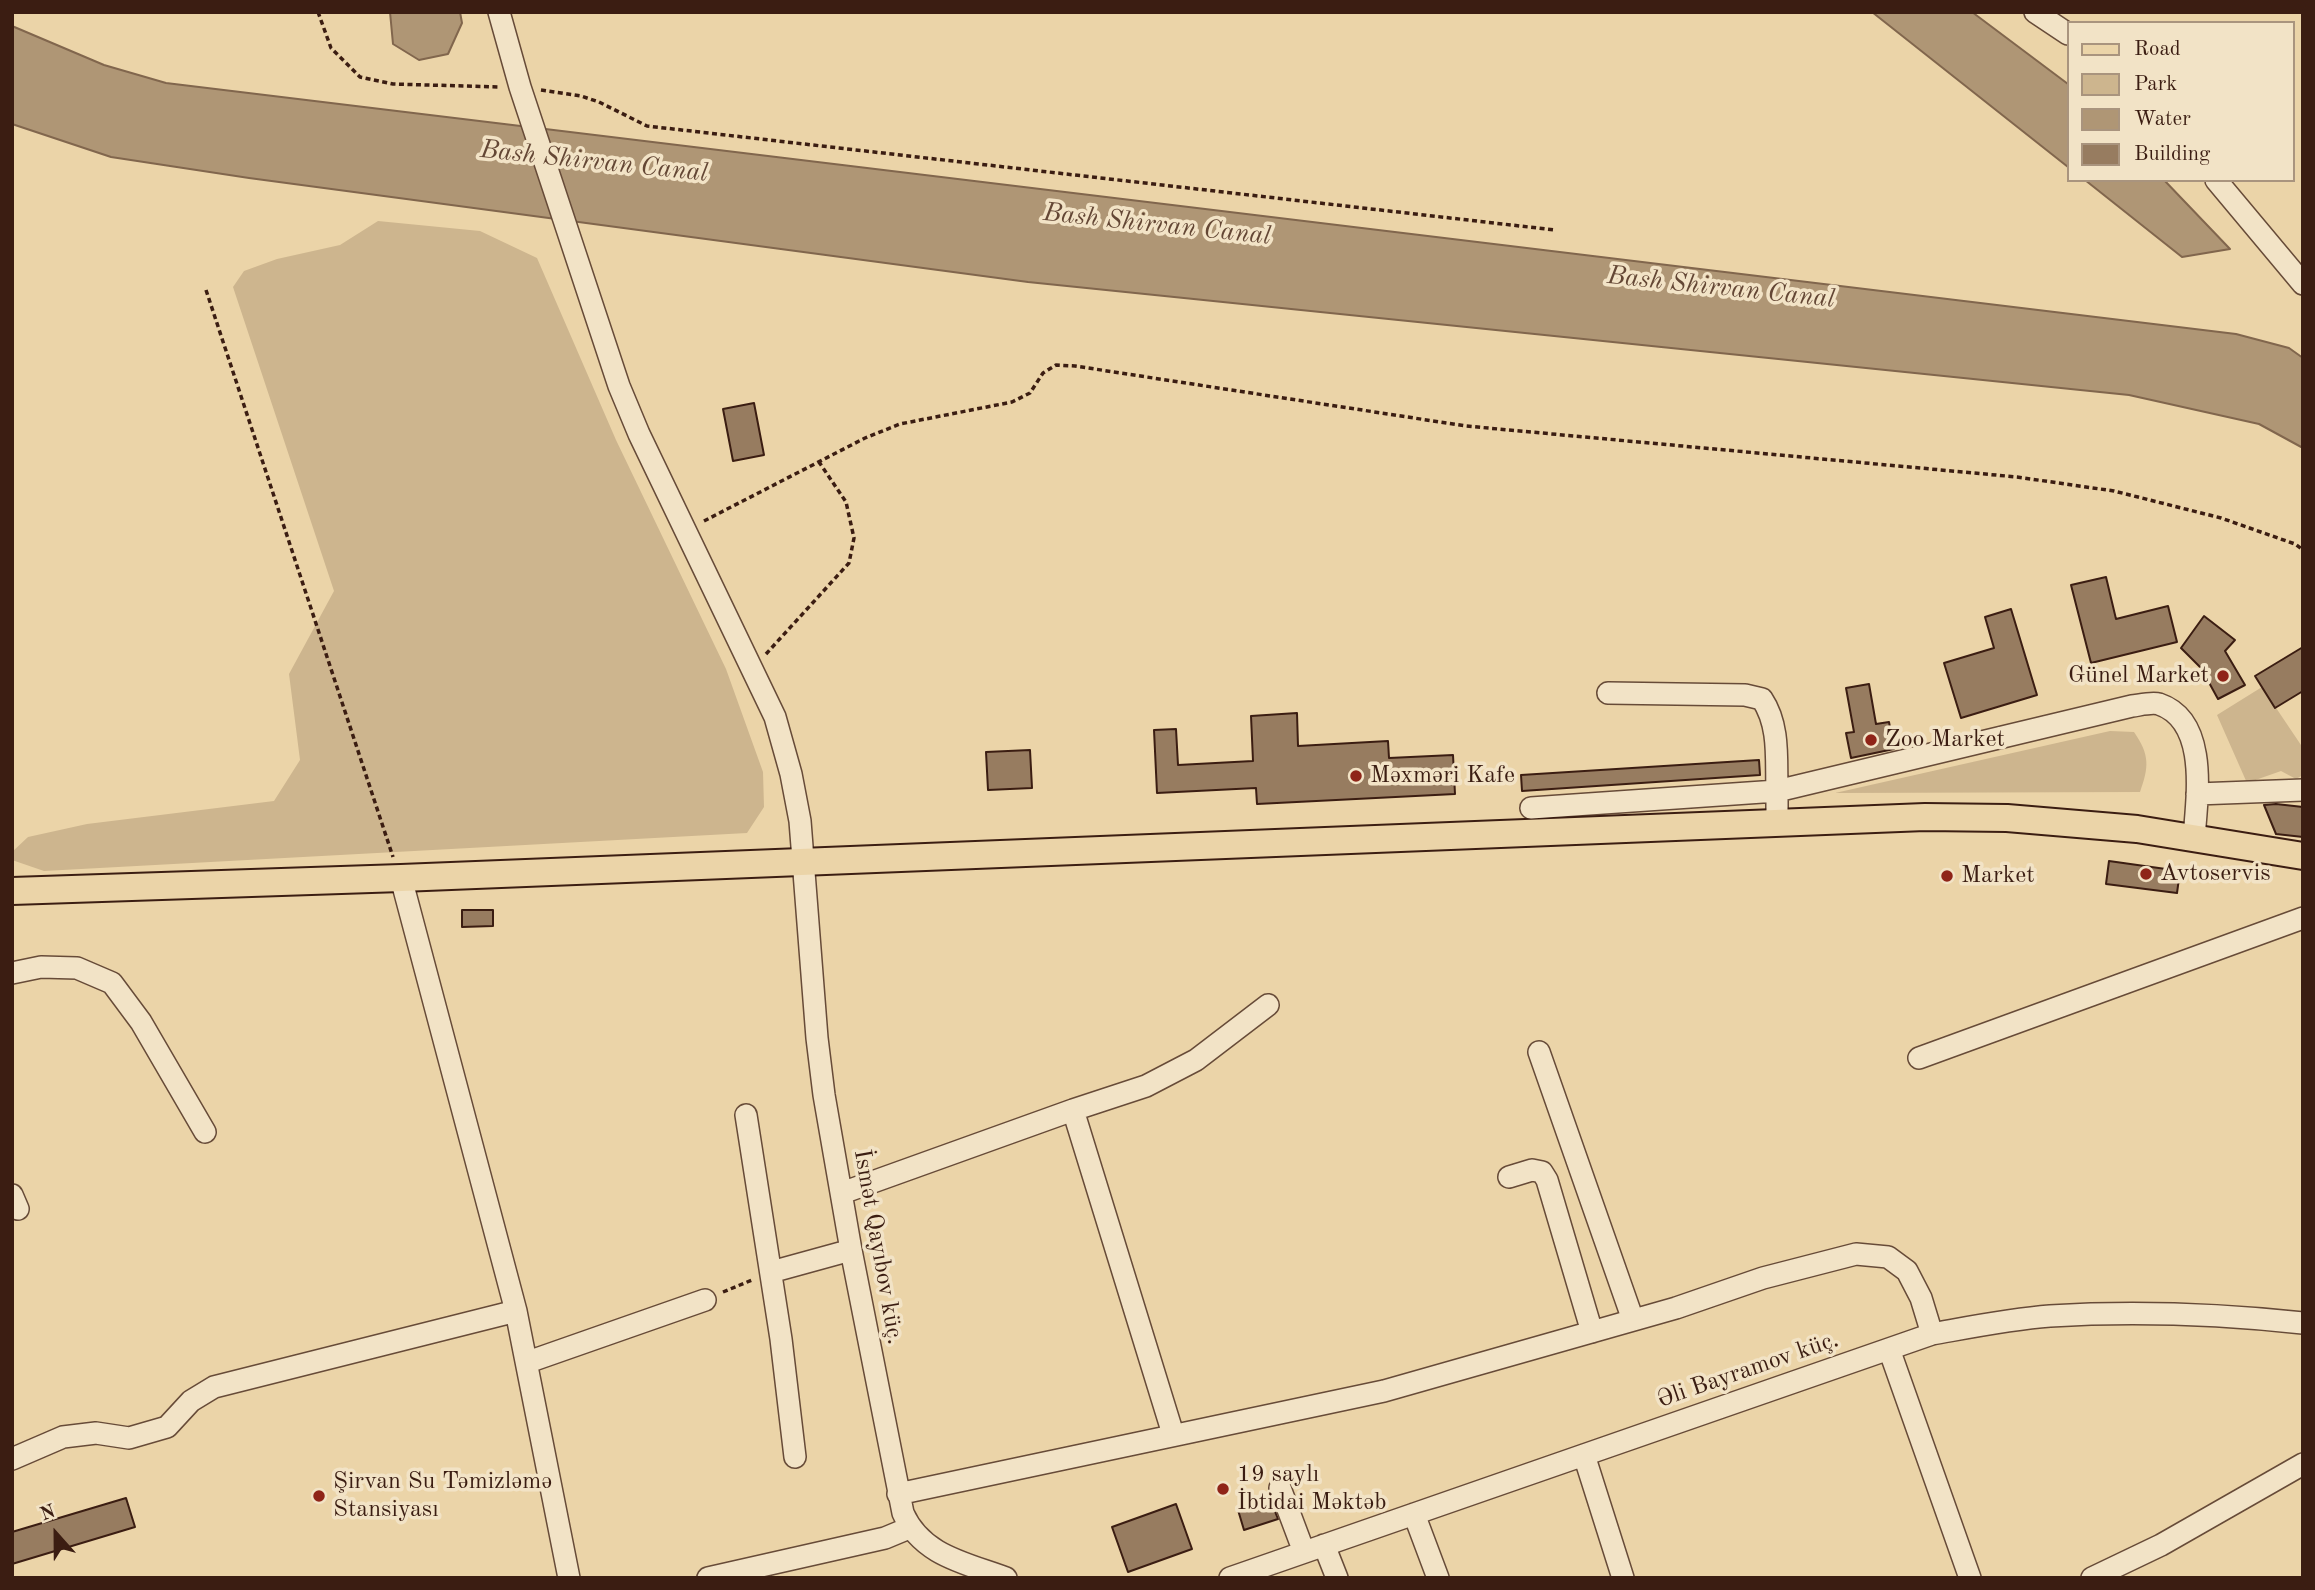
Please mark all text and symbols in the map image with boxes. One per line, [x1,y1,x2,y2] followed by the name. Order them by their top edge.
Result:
[2066,21,2294,182] legend
[2134,39,2181,60] text: Road
[2134,74,2177,95] text: Park
[2134,109,2191,130] text: Water
[479,135,709,189] water label: Bash Shirvan Canal
[2134,144,2210,165] text: Building
[1042,198,1272,252] water label: Bash Shirvan Canal
[1606,261,1836,315] water label: Bash Shirvan Canal
[2068,662,2209,690] place label: Günel Market
[2215,668,2231,684] marker: Günel Market
[1885,726,2005,754] place label: Zoo Market
[1863,732,1879,748] marker: Zoo Market
[1370,762,1515,790] place label: Məxməri Kafe
[1348,768,1364,784] marker: Məxməri Kafe
[2160,860,2271,888] place label: Avtoservis
[1961,862,2035,890] place label: Market
[2138,866,2154,882] marker: Avtoservis
[1939,868,1955,884] marker: Market
[847,1147,909,1347] street label: İsmət Qayıbov küç.
[1653,1325,1843,1415] street label: Əli Bayramov küç.
[1237,1461,1387,1517] place label: 19 saylı İbtidai Məktəb
[333,1468,552,1524] place label: Şirvan Su Təmizləmə Stansiyası
[1215,1481,1231,1497] marker: 19 saylı İbtidai Məktəb
[311,1488,327,1504] marker: Şirvan Su Təmizləmə Stansiyası
[21,1499,91,1569] north arrow
[38,1502,58,1525] text: N

